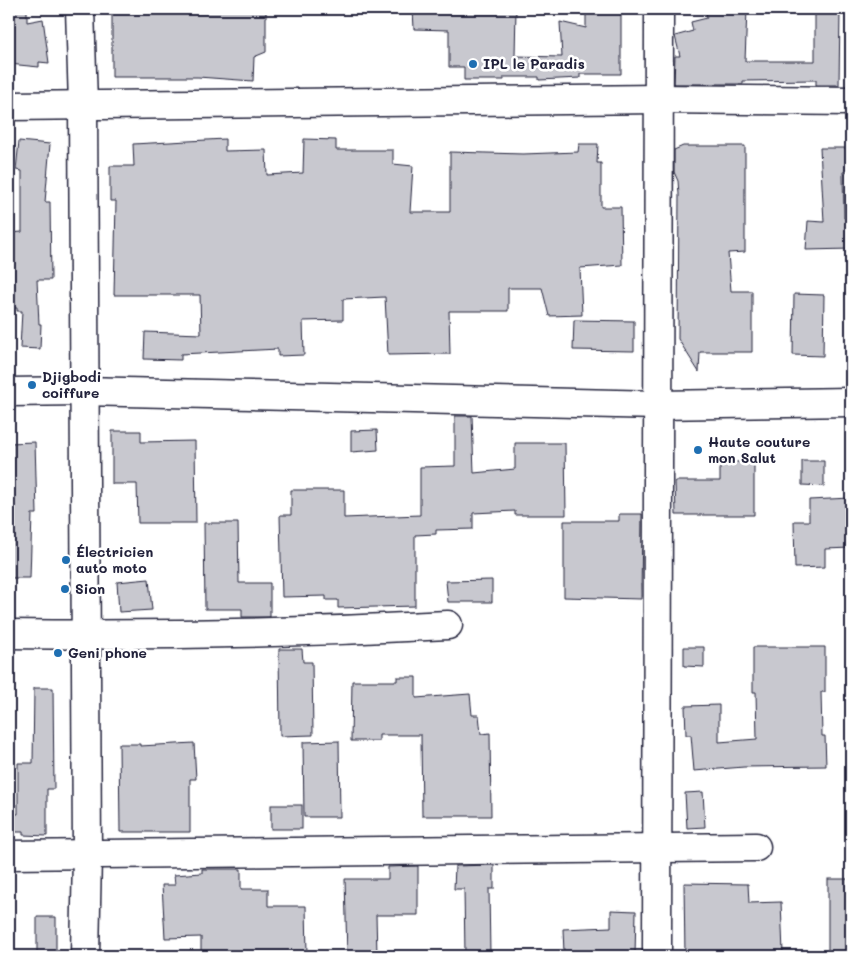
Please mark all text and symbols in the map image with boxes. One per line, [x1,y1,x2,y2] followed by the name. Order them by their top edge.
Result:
[483,54,585,73] place label: IPL le Paradis
[467,58,479,70] marker: IPL le Paradis
[42,367,101,402] place label: Djigbodi coiffure
[26,379,38,391] marker: Djigbodi coiffure
[708,432,810,467] place label: Haute couture mon Salut
[692,444,704,456] marker: Haute couture mon Salut
[76,542,153,577] place label: Électricien auto moto
[60,554,72,566] marker: Électricien auto moto
[75,579,105,598] place label: Sion
[59,583,71,595] marker: Sion
[68,643,147,662] place label: Geni phone
[52,647,64,659] marker: Geni phone

